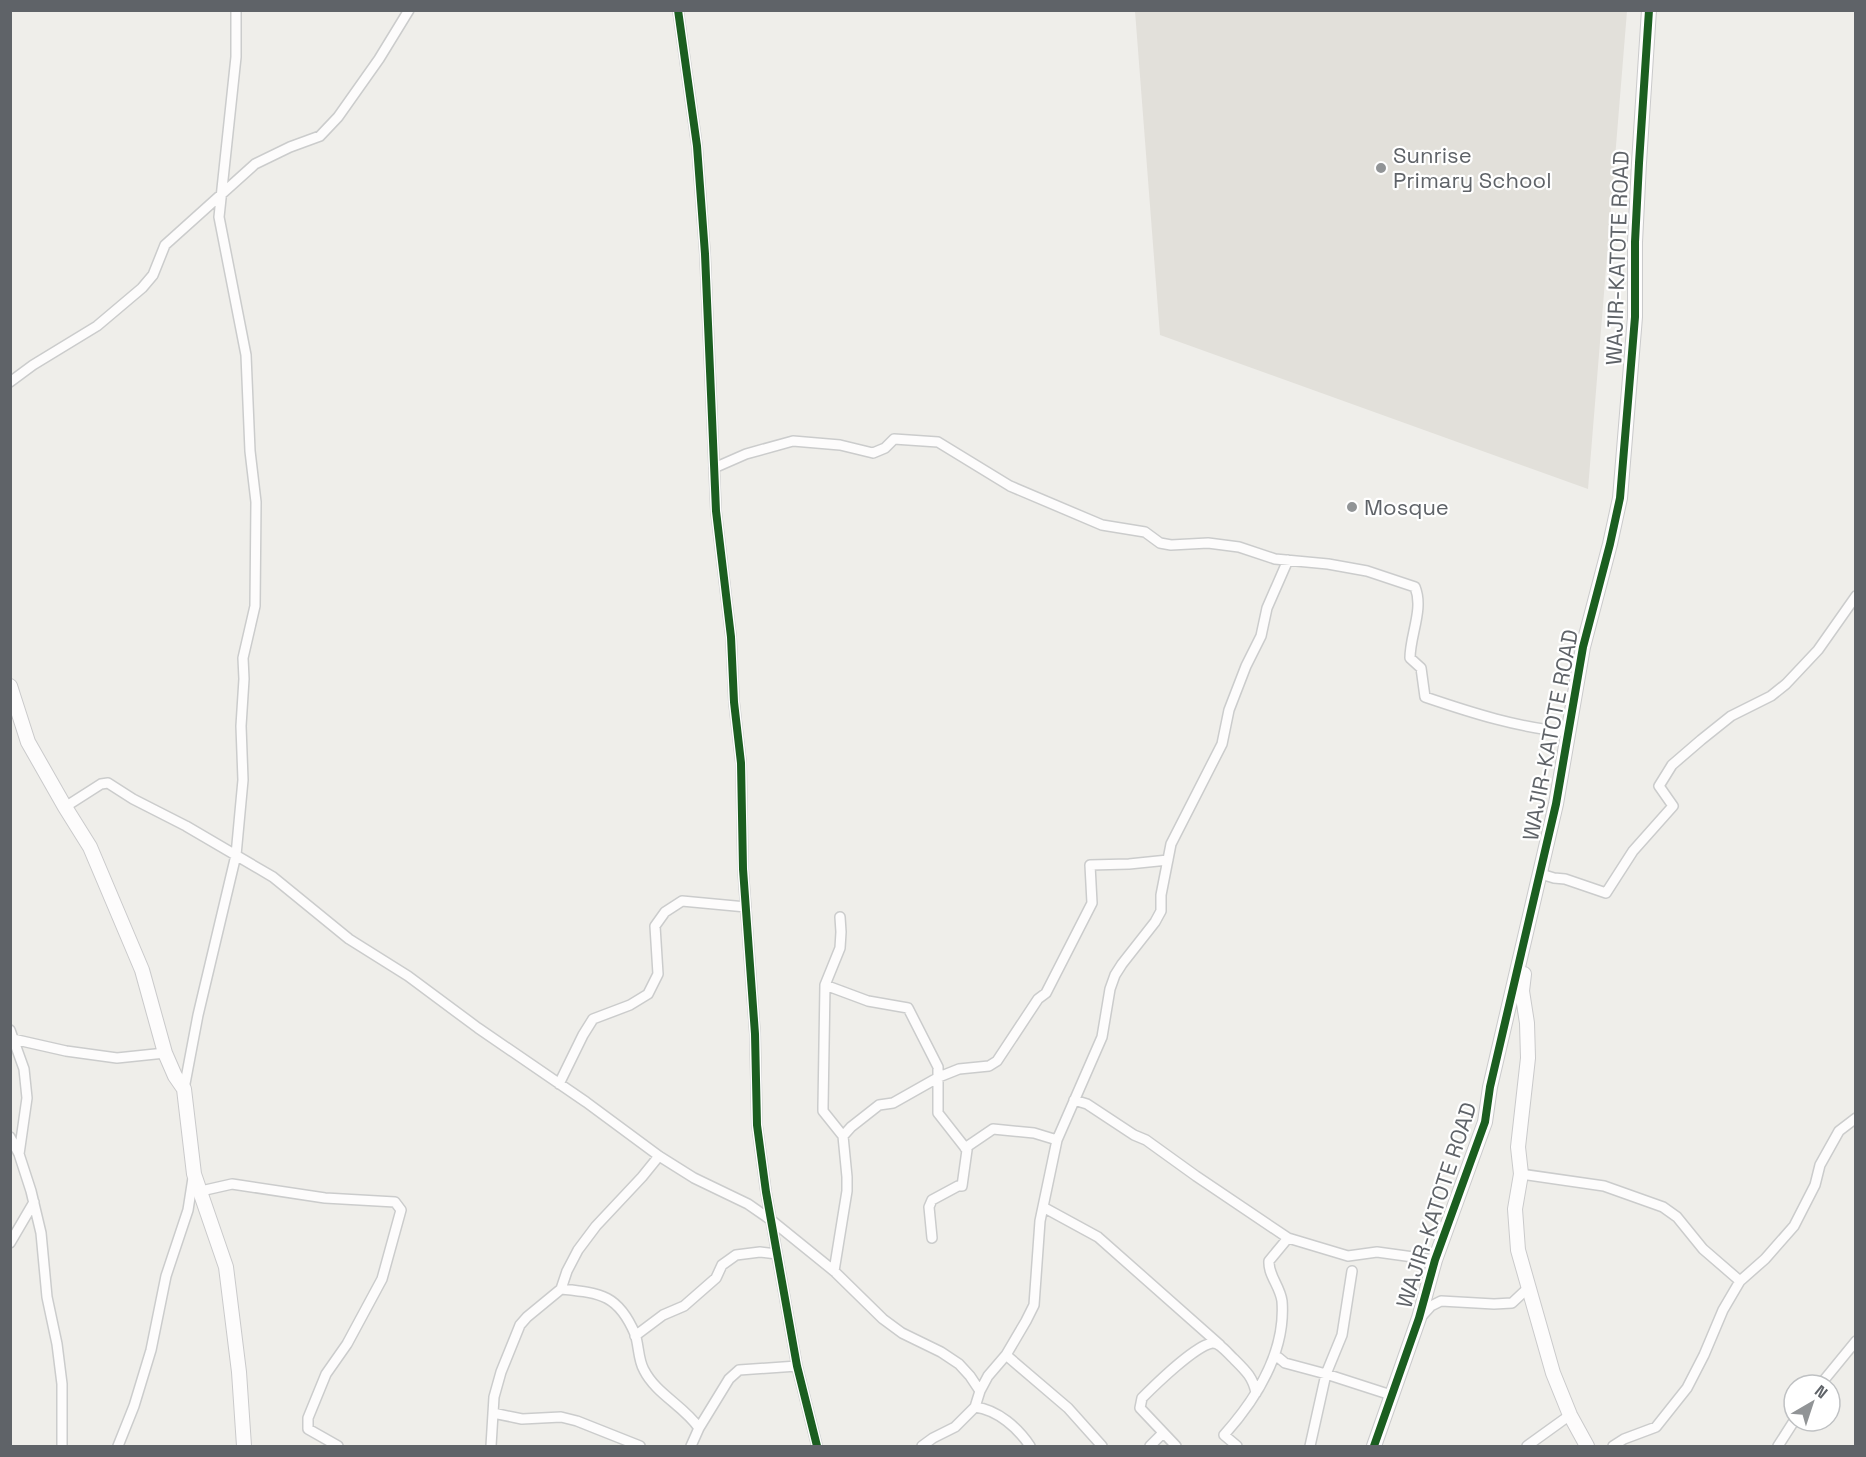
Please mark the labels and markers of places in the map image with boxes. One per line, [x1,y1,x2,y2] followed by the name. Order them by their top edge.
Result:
[1393,141,1552,194] place label: Sunrise Primary School
[1374,161,1388,175] marker: Sunrise Primary School
[1364,493,1449,521] place label: Mosque
[1345,500,1359,514] marker: Mosque

